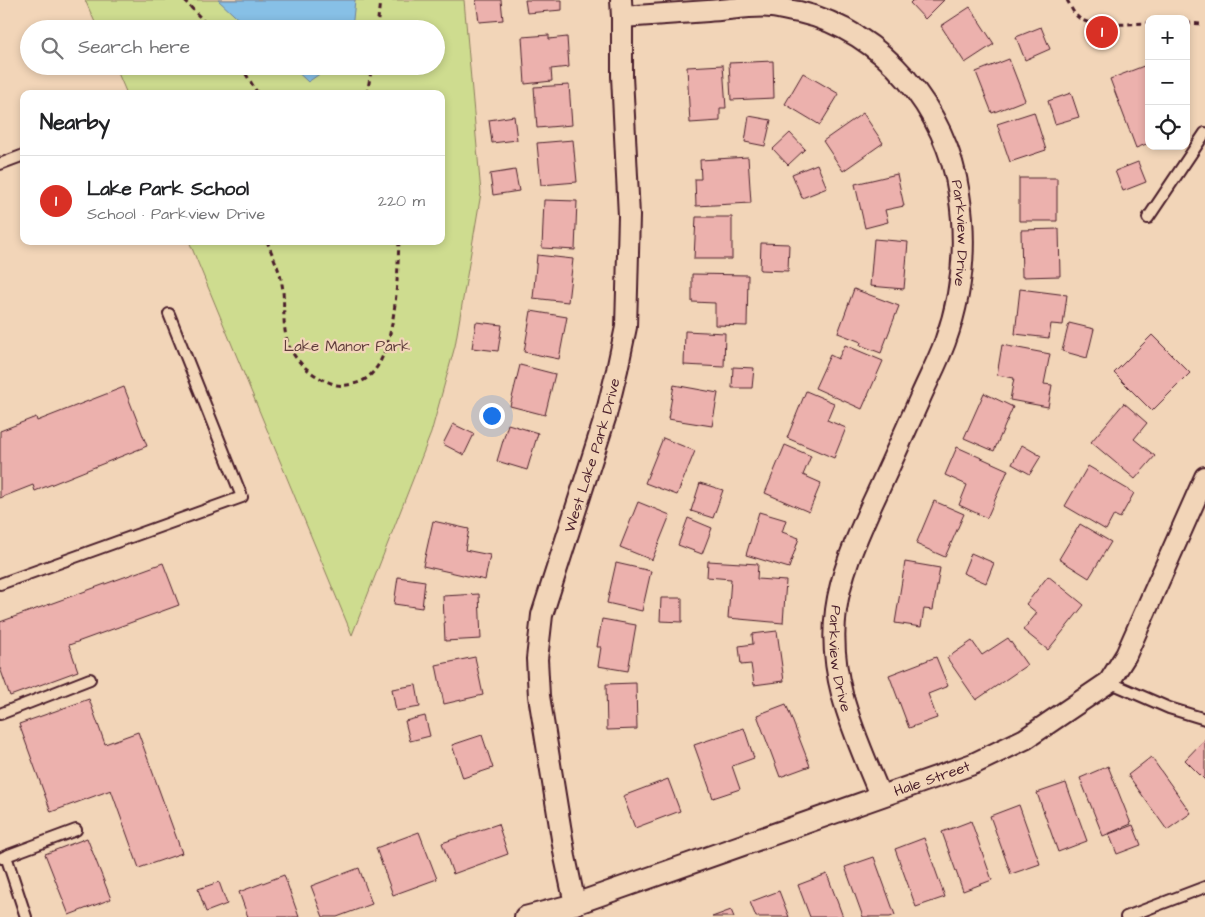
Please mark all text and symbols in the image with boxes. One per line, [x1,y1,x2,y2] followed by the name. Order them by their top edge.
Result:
[1086,13,1118,51] pin: 1
[1145,15,1190,150] map controls
[1145,15,1190,60] button: +
[20,20,445,75] search box
[38,34,66,62] icon: search
[78,34,190,61] text: Search here
[1145,60,1190,105] button: −
[1145,105,1190,150] button: locate
[40,108,110,137] text: Nearby
[87,176,249,203] text: Lake Park School
[946,178,973,288] street label: Parkview Drive
[55,190,57,212] text: 1
[378,190,425,212] text: 220 m
[87,203,265,225] text: School · Parkview Drive
[284,336,410,357] park label: Lake Manor Park
[559,376,625,535] street label: West Lake Park Drive
[479,403,505,429] your location
[824,604,857,714] street label: Parkview Drive
[891,755,973,802] street label: Hale Street

